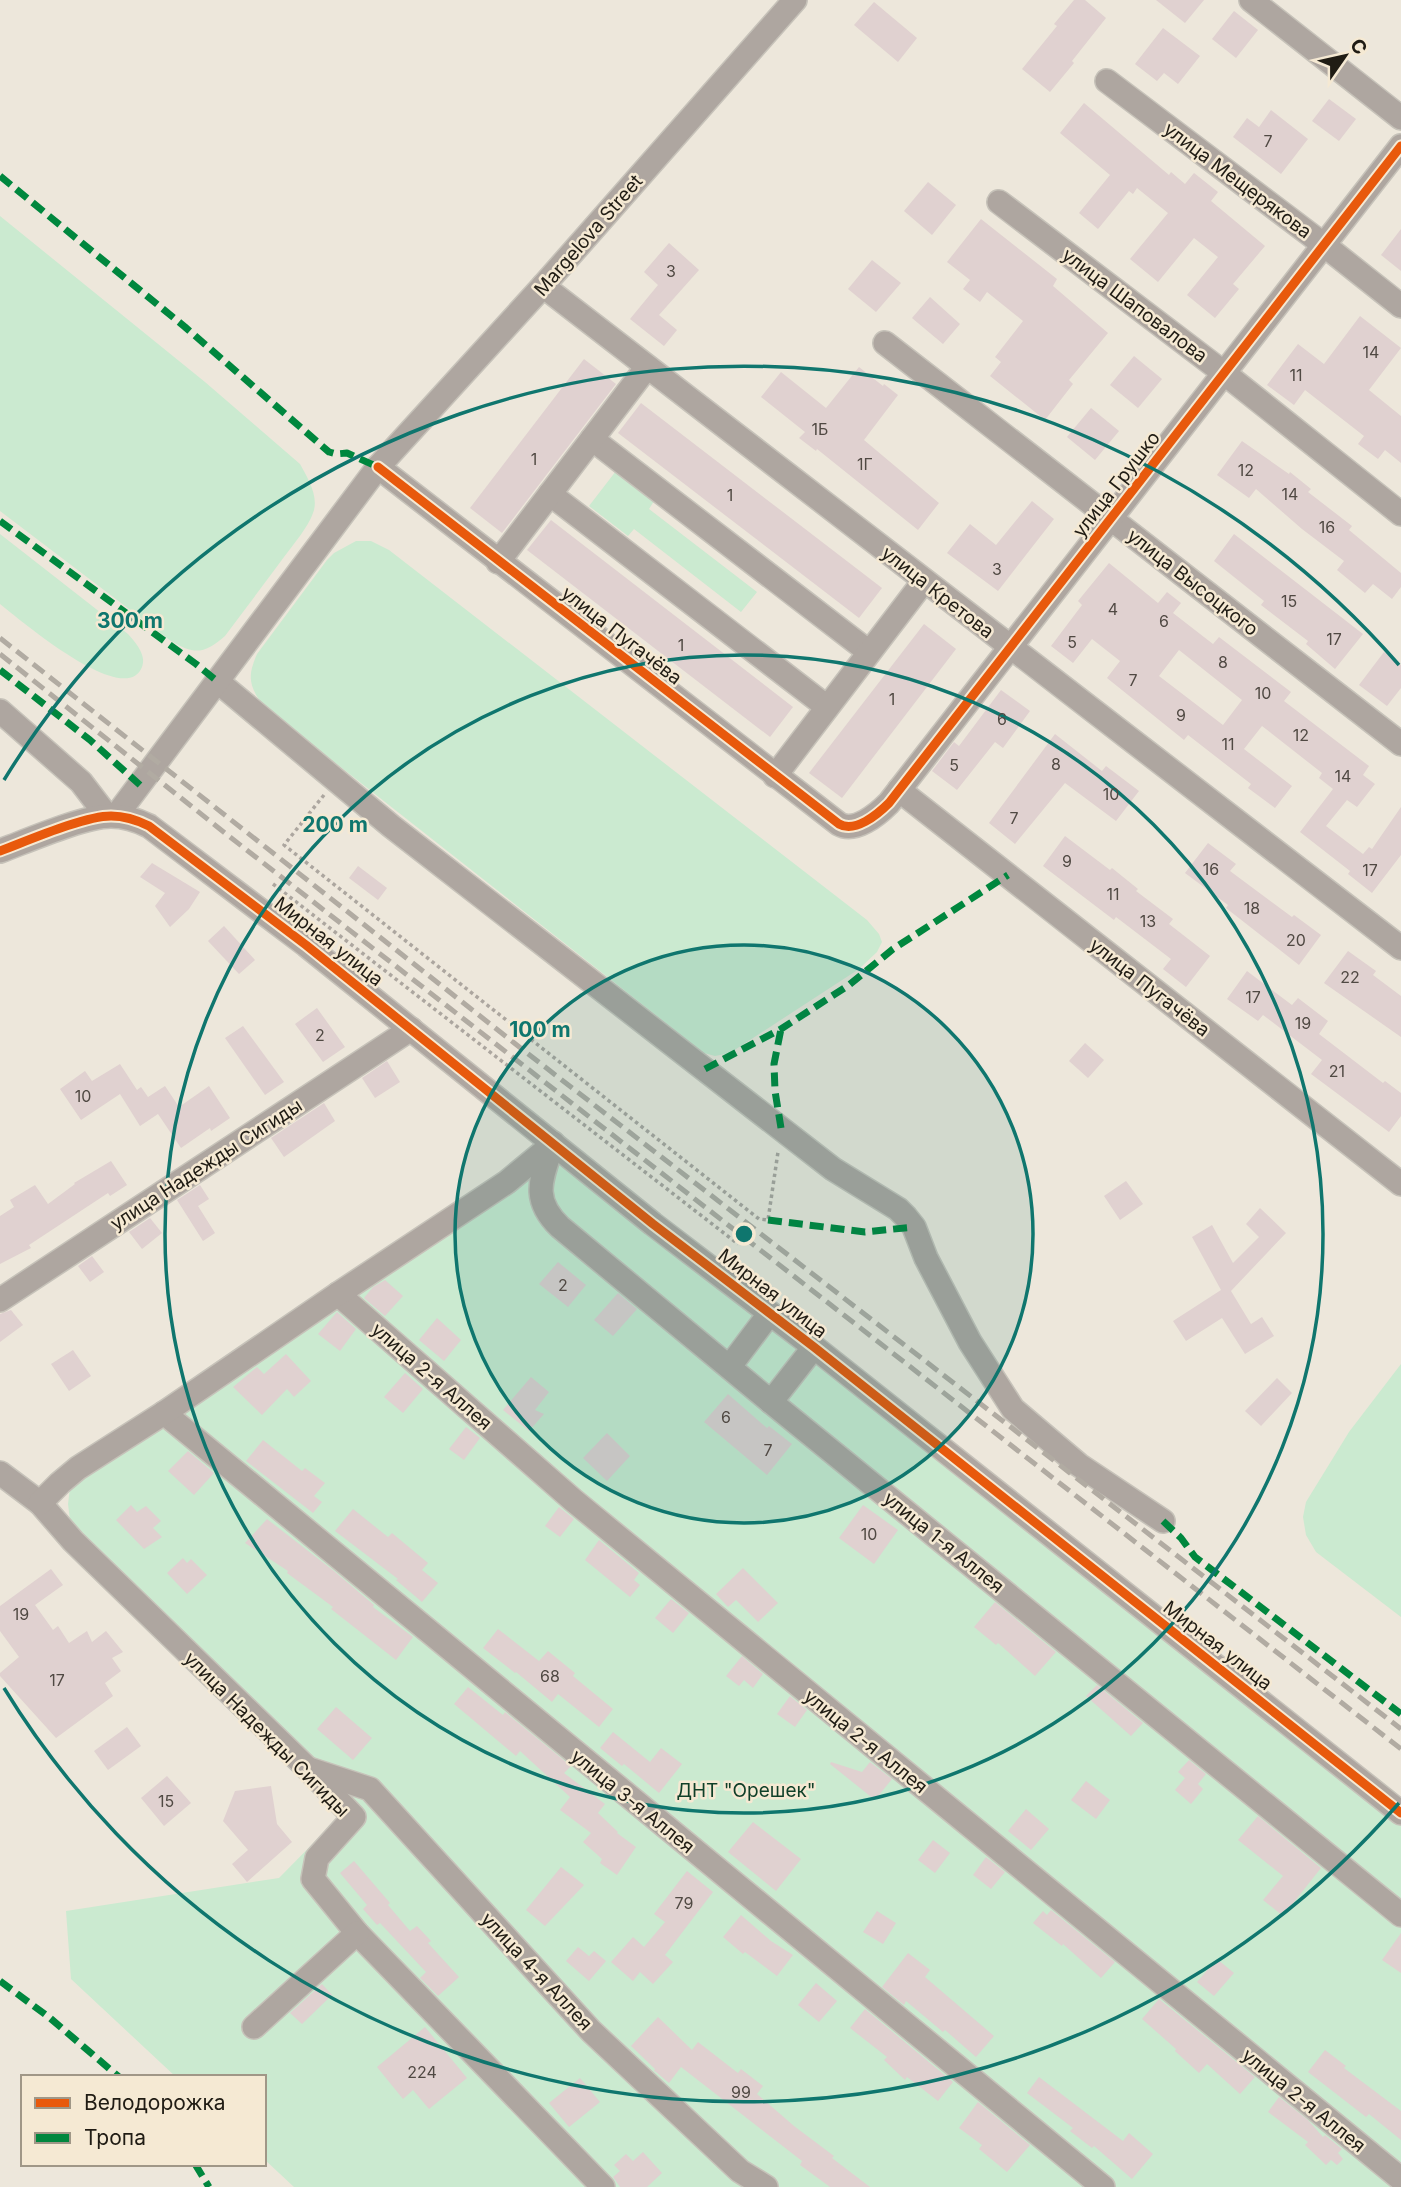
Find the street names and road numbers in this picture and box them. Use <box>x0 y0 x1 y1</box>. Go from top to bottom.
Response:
street label: улица Мещерякова <box>1159 117 1316 244</box>
street label: Margelova Street <box>529 170 647 301</box>
street label: улица Шаповалова <box>1058 243 1212 368</box>
street label: улица Грушко <box>1068 427 1165 542</box>
street label: улица Высоцкого <box>1123 524 1263 641</box>
street label: улица Кретова <box>877 541 998 643</box>
street label: улица Пугачёва <box>557 581 687 690</box>
street label: Мирная улица <box>270 892 388 991</box>
street label: улица Пугачёва <box>1085 933 1215 1042</box>
street label: улица Надежды Сигиды <box>106 1094 307 1235</box>
street label: Мирная улица <box>714 1244 832 1343</box>
street label: улица 2-я Аллея <box>367 1318 497 1435</box>
street label: улица 1-я Аллея <box>879 1487 1009 1598</box>
street label: Мирная улица <box>1159 1596 1277 1695</box>
street label: улица Надежды Сигиды <box>179 1647 354 1822</box>
street label: улица 2-я Аллея <box>799 1685 932 1798</box>
street label: улица 3-я Аллея <box>566 1745 699 1858</box>
street label: улица 4-я Аллея <box>476 1908 597 2035</box>
street label: улица 2-я Аллея <box>1237 2044 1370 2157</box>

